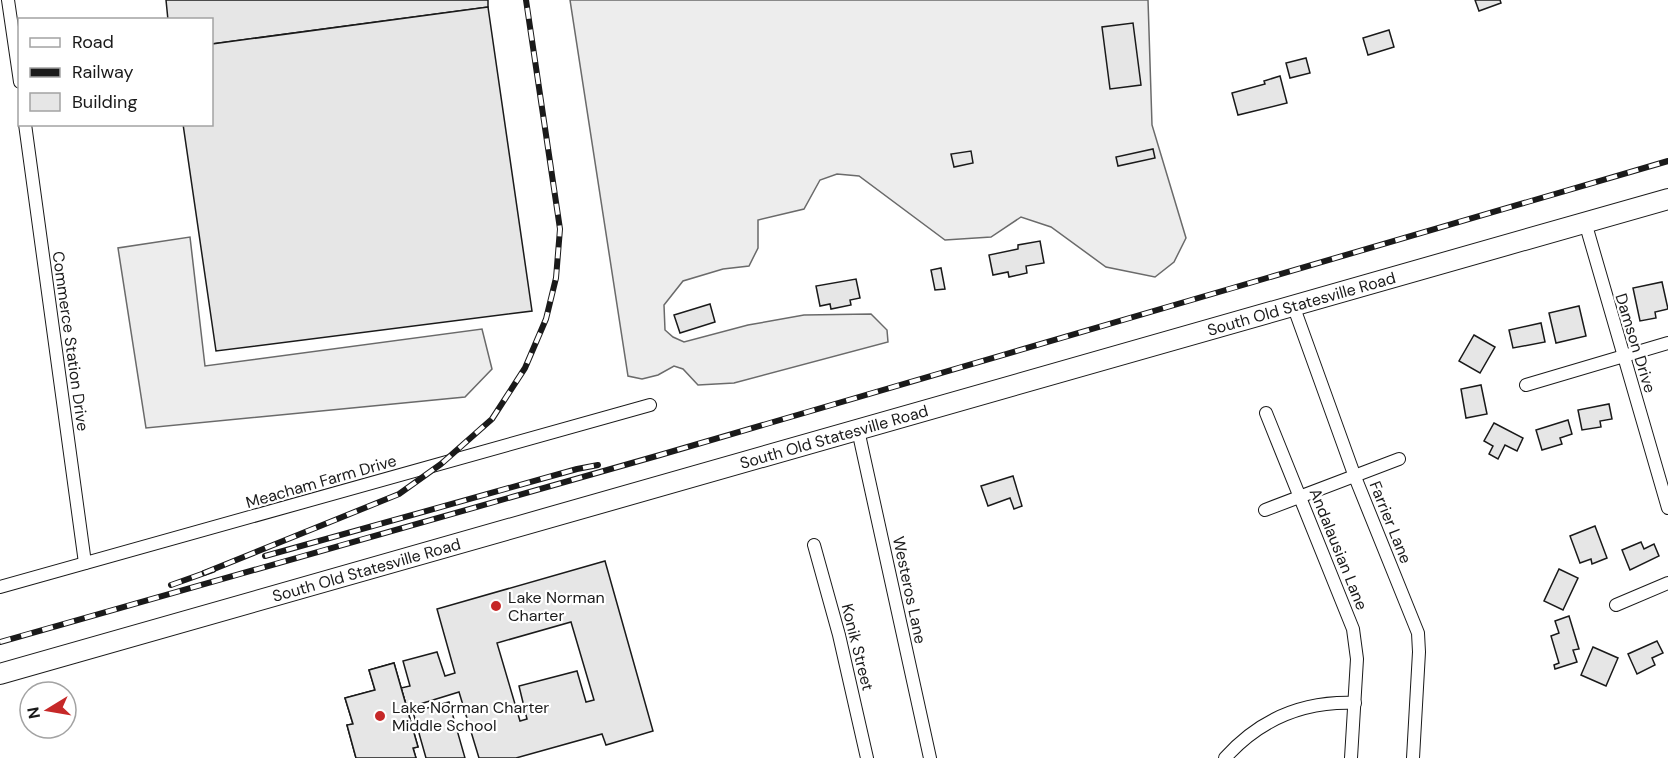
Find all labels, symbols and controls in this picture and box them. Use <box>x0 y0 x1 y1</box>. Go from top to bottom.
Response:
legend <box>18 18 213 126</box>
text: Road <box>72 30 114 54</box>
text: Railway <box>72 60 134 84</box>
text: Building <box>72 90 137 114</box>
street label: Commerce Station Drive <box>47 250 94 432</box>
street label: South Old Statesville Road <box>1205 267 1398 341</box>
street label: Damson Drive <box>1610 291 1661 395</box>
street label: South Old Statesville Road <box>737 400 931 474</box>
street label: Meacham Farm Drive <box>243 450 399 513</box>
street label: Farrier Lane <box>1364 478 1417 566</box>
street label: Andalausian Lane <box>1305 485 1373 613</box>
street label: South Old Statesville Road <box>270 533 463 607</box>
street label: Westeros Lane <box>888 534 931 646</box>
place label: Lake Norman Charter <box>508 587 605 626</box>
marker: Lake Norman Charter <box>489 599 503 613</box>
street label: Konik Street <box>837 601 878 693</box>
north arrow <box>18 680 78 740</box>
place label: Lake Norman Charter Middle School <box>392 697 549 736</box>
text: N <box>22 705 45 720</box>
marker: Lake Norman Charter Middle School <box>373 709 387 723</box>

